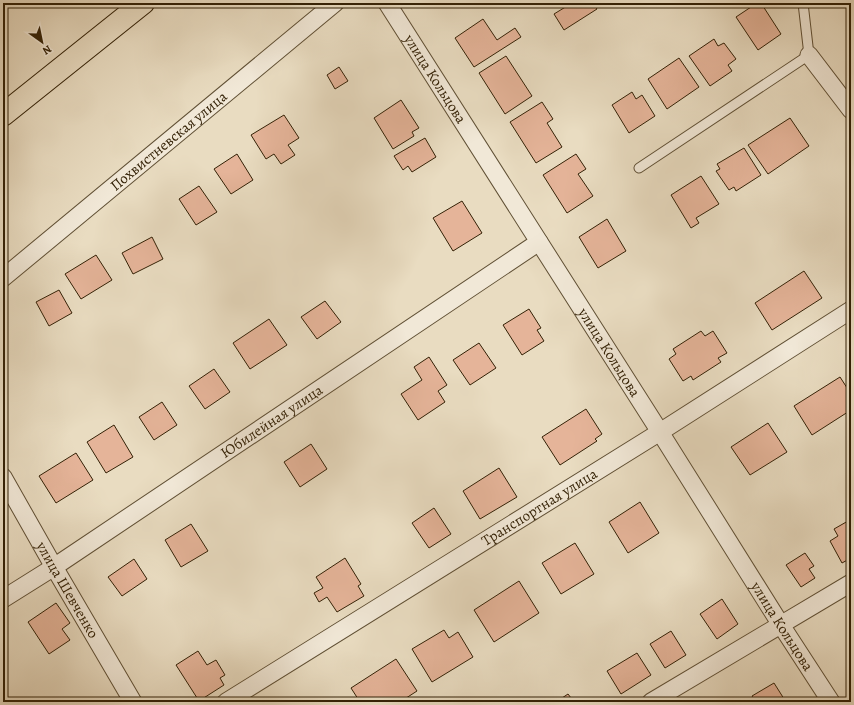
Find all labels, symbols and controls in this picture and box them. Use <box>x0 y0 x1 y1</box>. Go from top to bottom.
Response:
north arrow <box>22 22 62 62</box>
street label: улица Кольцова <box>399 30 471 127</box>
text: N <box>40 41 55 58</box>
street label: Похвистневская улица <box>106 86 231 195</box>
street label: улица Кольцова <box>573 303 645 401</box>
street label: Юбилейная улица <box>216 380 327 463</box>
street label: Транспортная улица <box>478 463 601 551</box>
street label: улица Шевченко <box>31 537 104 642</box>
street label: улица Кольцова <box>746 577 818 675</box>

